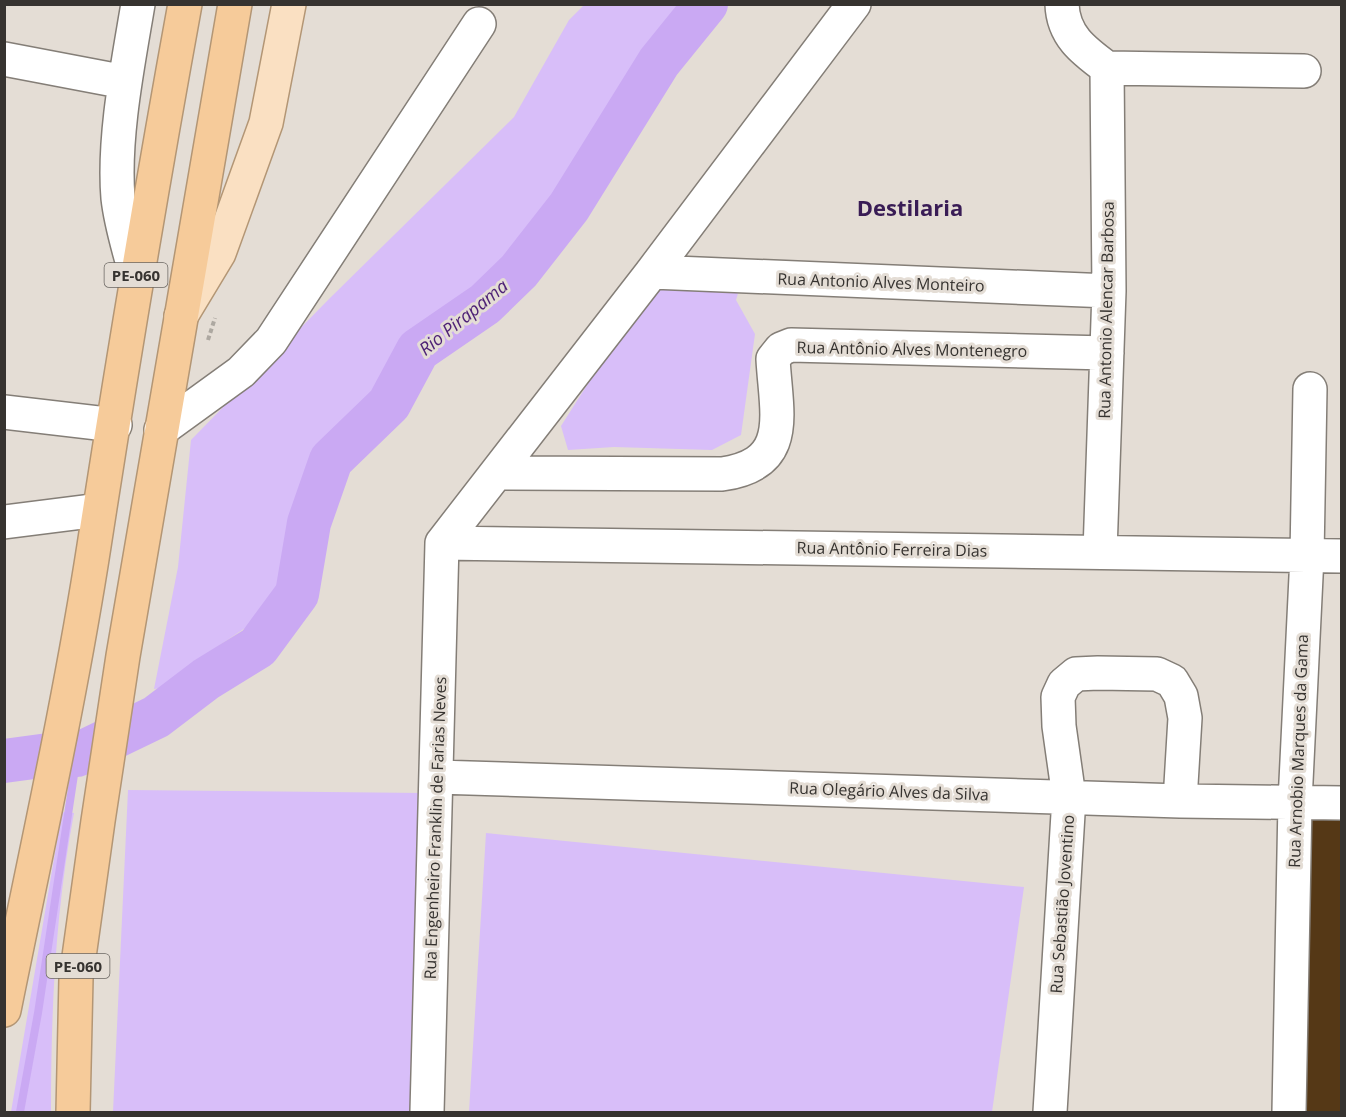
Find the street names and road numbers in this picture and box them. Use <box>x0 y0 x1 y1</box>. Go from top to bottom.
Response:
street label: Rua Antonio Alencar Barbosa <box>1093 201 1119 419</box>
road number: PE-060 <box>104 263 168 287</box>
street label: Rua Antonio Alves Monteiro <box>777 267 985 297</box>
street label: Rua Antônio Alves Montenegro <box>796 336 1028 362</box>
street label: Rua Antônio Ferreira Dias <box>796 536 988 562</box>
street label: Rua Arnobio Marques da Gama <box>1283 634 1313 868</box>
street label: Rua Engenheiro Franklin de Farias Neves <box>419 676 451 980</box>
street label: Rua Olegário Alves da Silva <box>789 777 989 805</box>
street label: Rua Sebastião Joventino <box>1045 814 1079 994</box>
road number: PE-060 <box>46 954 110 978</box>

